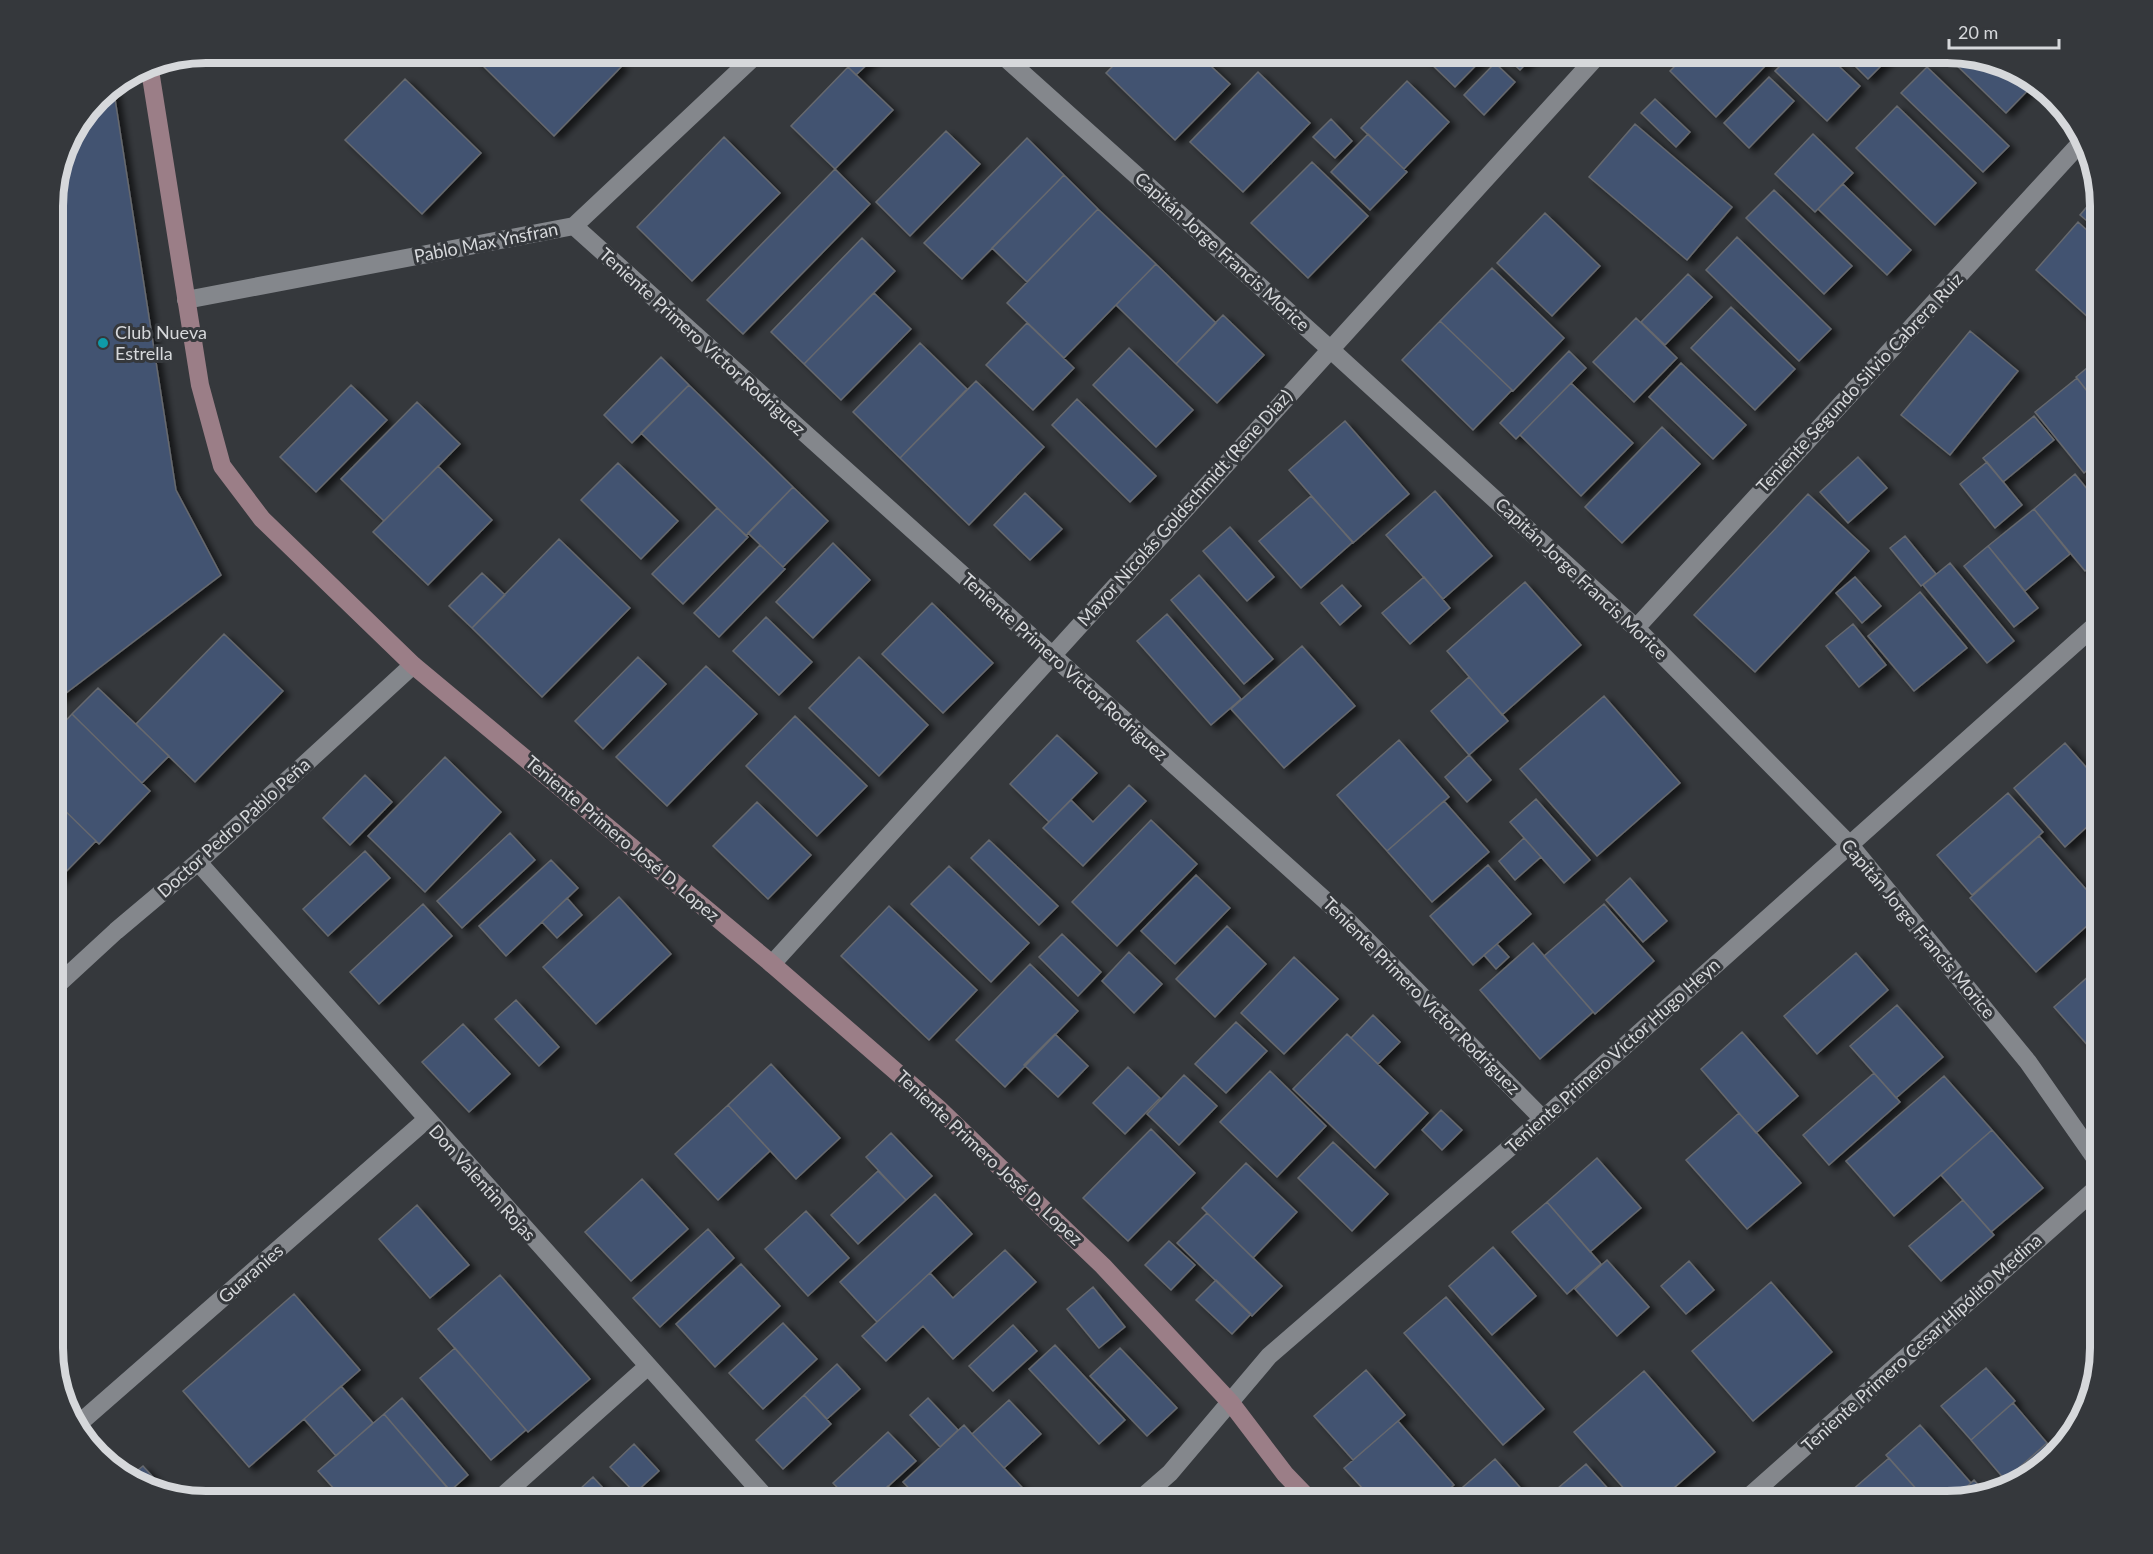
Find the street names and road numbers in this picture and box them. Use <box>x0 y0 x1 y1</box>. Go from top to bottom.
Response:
street label: Capitán Jorge Francis Morice <box>1131 167 1315 336</box>
street label: Pablo Max Ynsfran <box>412 217 560 267</box>
street label: Teniente Primero Victor Rodriguez <box>595 243 810 440</box>
street label: Teniente Segundo Silvio Cabrera Ruiz <box>1751 268 1967 497</box>
street label: Mayor Nicolás Goldschmidt (Rene Diaz) <box>1072 385 1296 630</box>
street label: Capitán Jorge Francis Morice <box>1491 493 1672 664</box>
street label: Teniente Primero Victor Rodriguez <box>957 568 1172 765</box>
street label: Teniente Primero José D. Lopez <box>521 751 724 926</box>
street label: Doctor Pedro Pablo Peña <box>152 753 314 902</box>
street label: Capitán Jorge Francis Morice <box>1837 834 2000 1023</box>
street label: Teniente Primero Victor Rodriguez <box>1319 892 1525 1098</box>
street label: Teniente Primero Victor Hugo Heyn <box>1501 953 1724 1157</box>
street label: Teniente Primero José D. Lopez <box>892 1065 1087 1249</box>
street label: Don Valentin Rojas <box>425 1120 541 1245</box>
street label: Teniente Primero Cesar Hipólito Medina <box>1797 1229 2046 1456</box>
street label: Guaranies <box>213 1239 288 1307</box>

